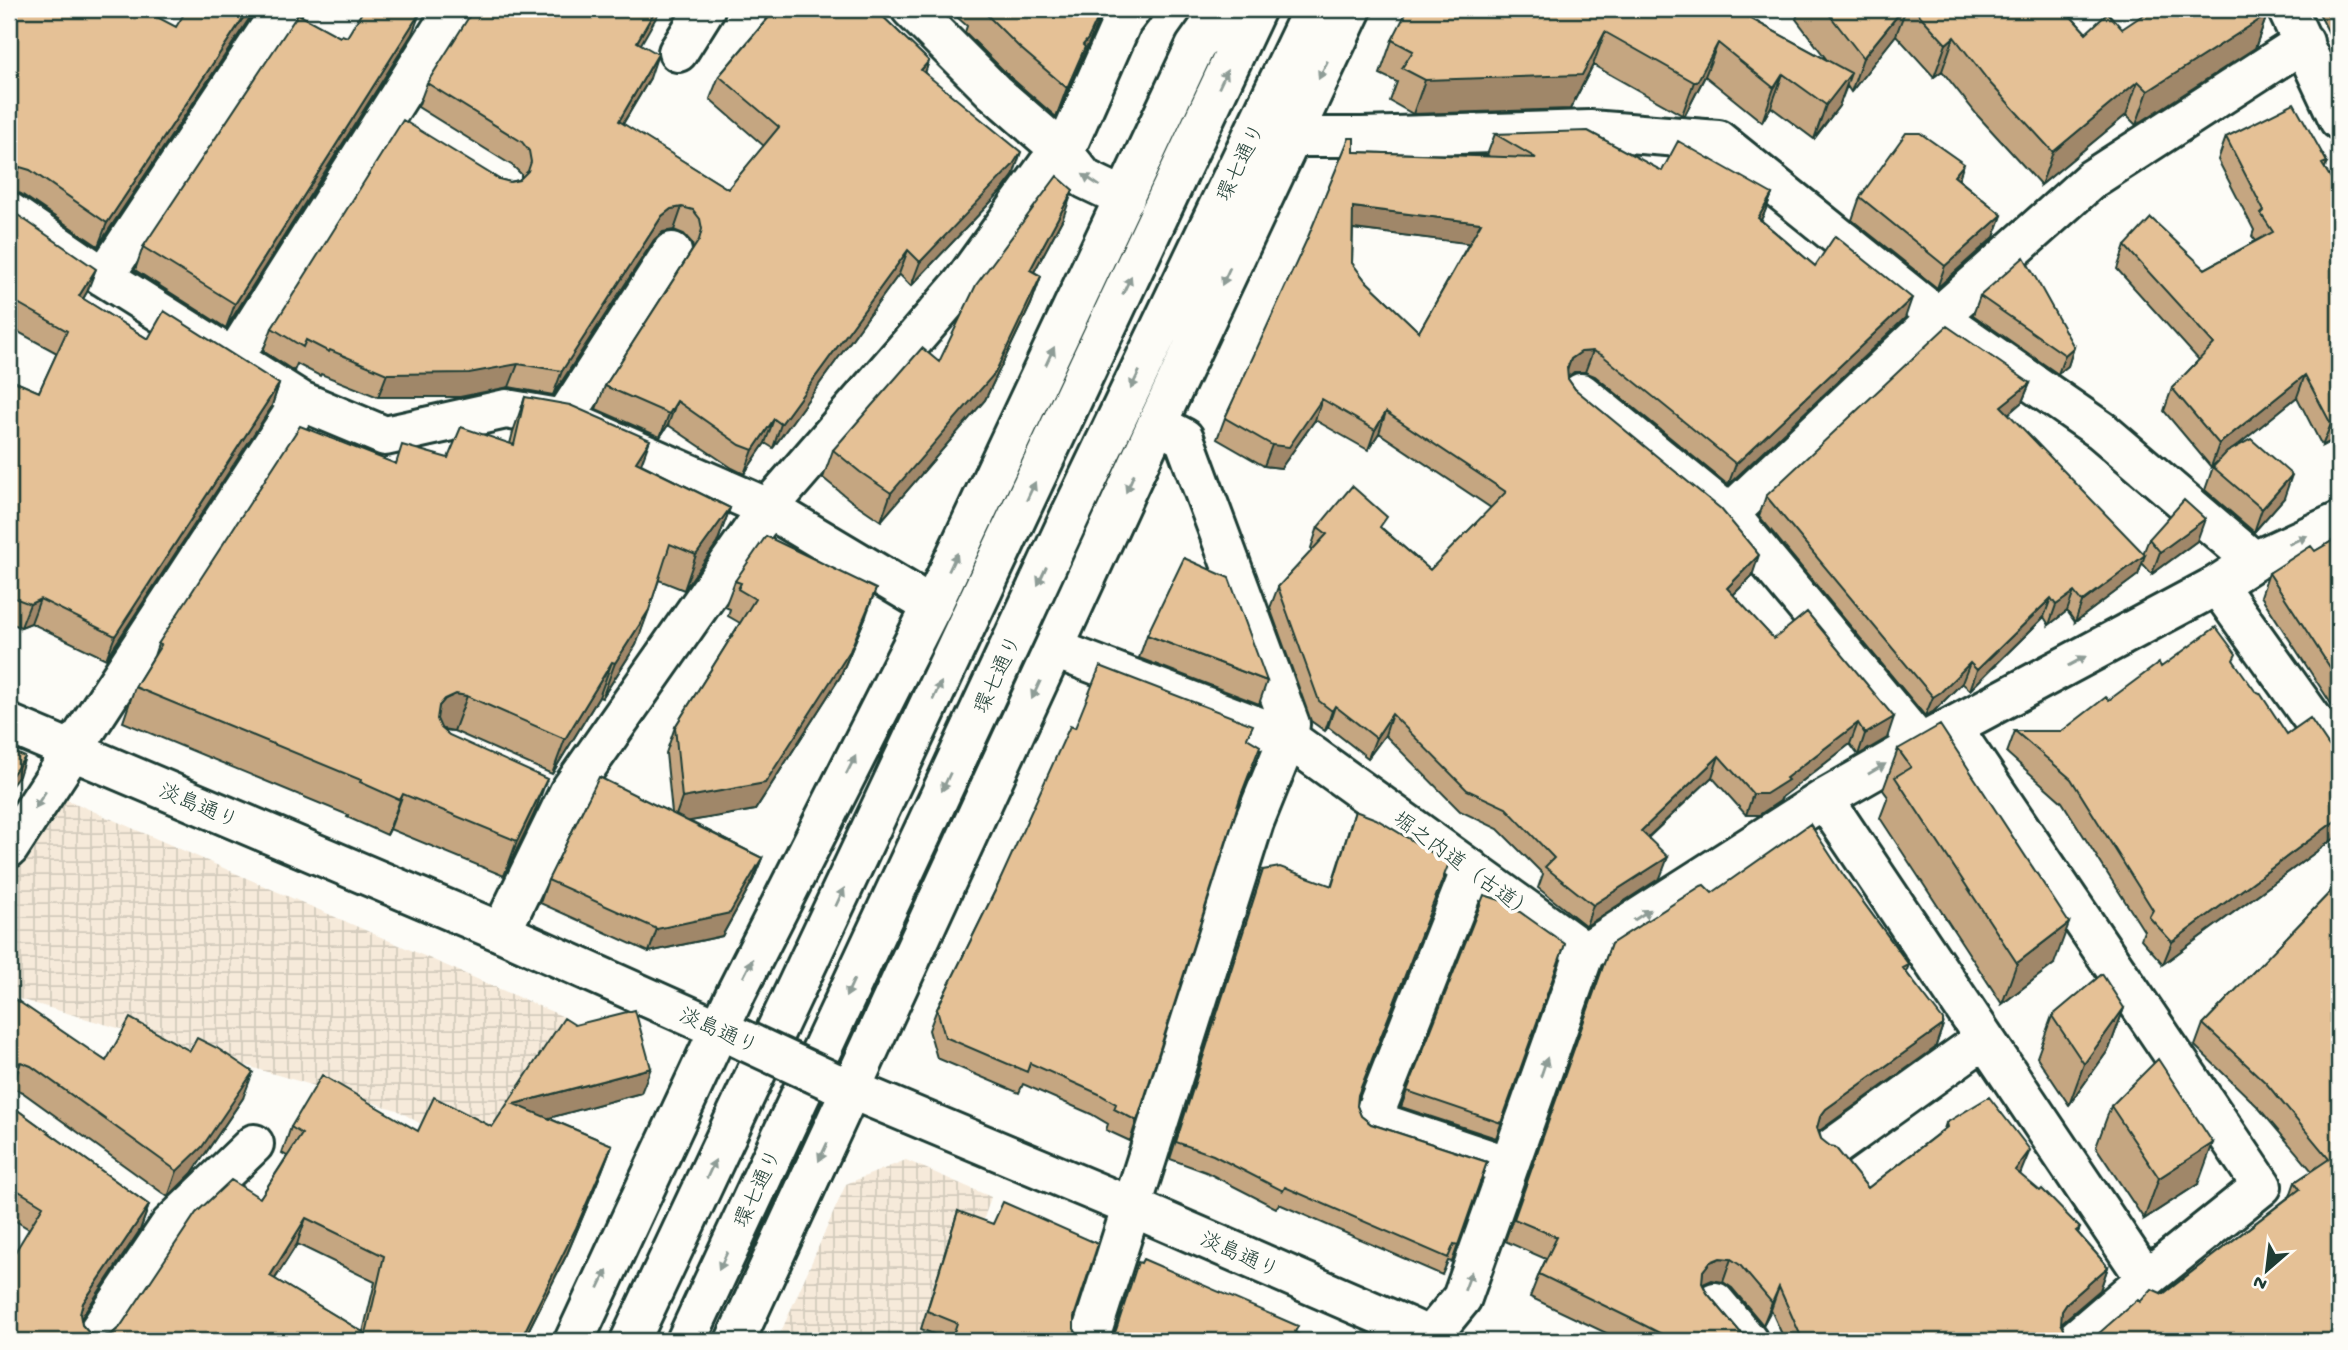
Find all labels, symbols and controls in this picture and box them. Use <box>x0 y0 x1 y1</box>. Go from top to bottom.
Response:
one-way arrow <box>1317 60 1328 80</box>
one-way arrow <box>1217 69 1229 89</box>
street label: 環七通り <box>1213 120 1273 207</box>
one-way arrow <box>1081 174 1101 187</box>
one-way arrow <box>1220 266 1232 286</box>
one-way arrow <box>1121 275 1133 295</box>
one-way arrow <box>1044 346 1056 366</box>
one-way arrow <box>1130 369 1141 390</box>
one-way arrow <box>1124 472 1135 493</box>
one-way arrow <box>1026 481 1037 502</box>
one-way arrow <box>2288 535 2308 546</box>
one-way arrow <box>947 552 959 572</box>
one-way arrow <box>1036 566 1048 586</box>
street label: 環七通り <box>970 632 1029 719</box>
one-way arrow <box>2067 655 2087 666</box>
one-way arrow <box>1030 679 1041 700</box>
one-way arrow <box>931 681 943 701</box>
one-way arrow <box>845 755 857 775</box>
one-way arrow <box>1867 763 1886 775</box>
one-way arrow <box>940 772 952 792</box>
street label: 淡島通り <box>154 779 242 836</box>
one-way arrow <box>34 790 47 809</box>
street label: 堀之内道（古道） <box>1387 808 1538 927</box>
one-way arrow <box>835 886 846 907</box>
one-way arrow <box>1632 908 1652 921</box>
one-way arrow <box>743 958 754 978</box>
one-way arrow <box>844 978 856 998</box>
street label: 淡島通り <box>674 1004 761 1062</box>
one-way arrow <box>1539 1056 1550 1077</box>
one-way arrow <box>817 1142 829 1162</box>
street label: 環七通り <box>730 1146 789 1233</box>
one-way arrow <box>706 1159 717 1179</box>
street label: 淡島通り <box>1195 1228 1282 1286</box>
north arrow <box>2232 1234 2302 1304</box>
one-way arrow <box>717 1251 729 1271</box>
one-way arrow <box>597 1269 609 1289</box>
text: N <box>2250 1269 2272 1295</box>
one-way arrow <box>1463 1271 1474 1292</box>

